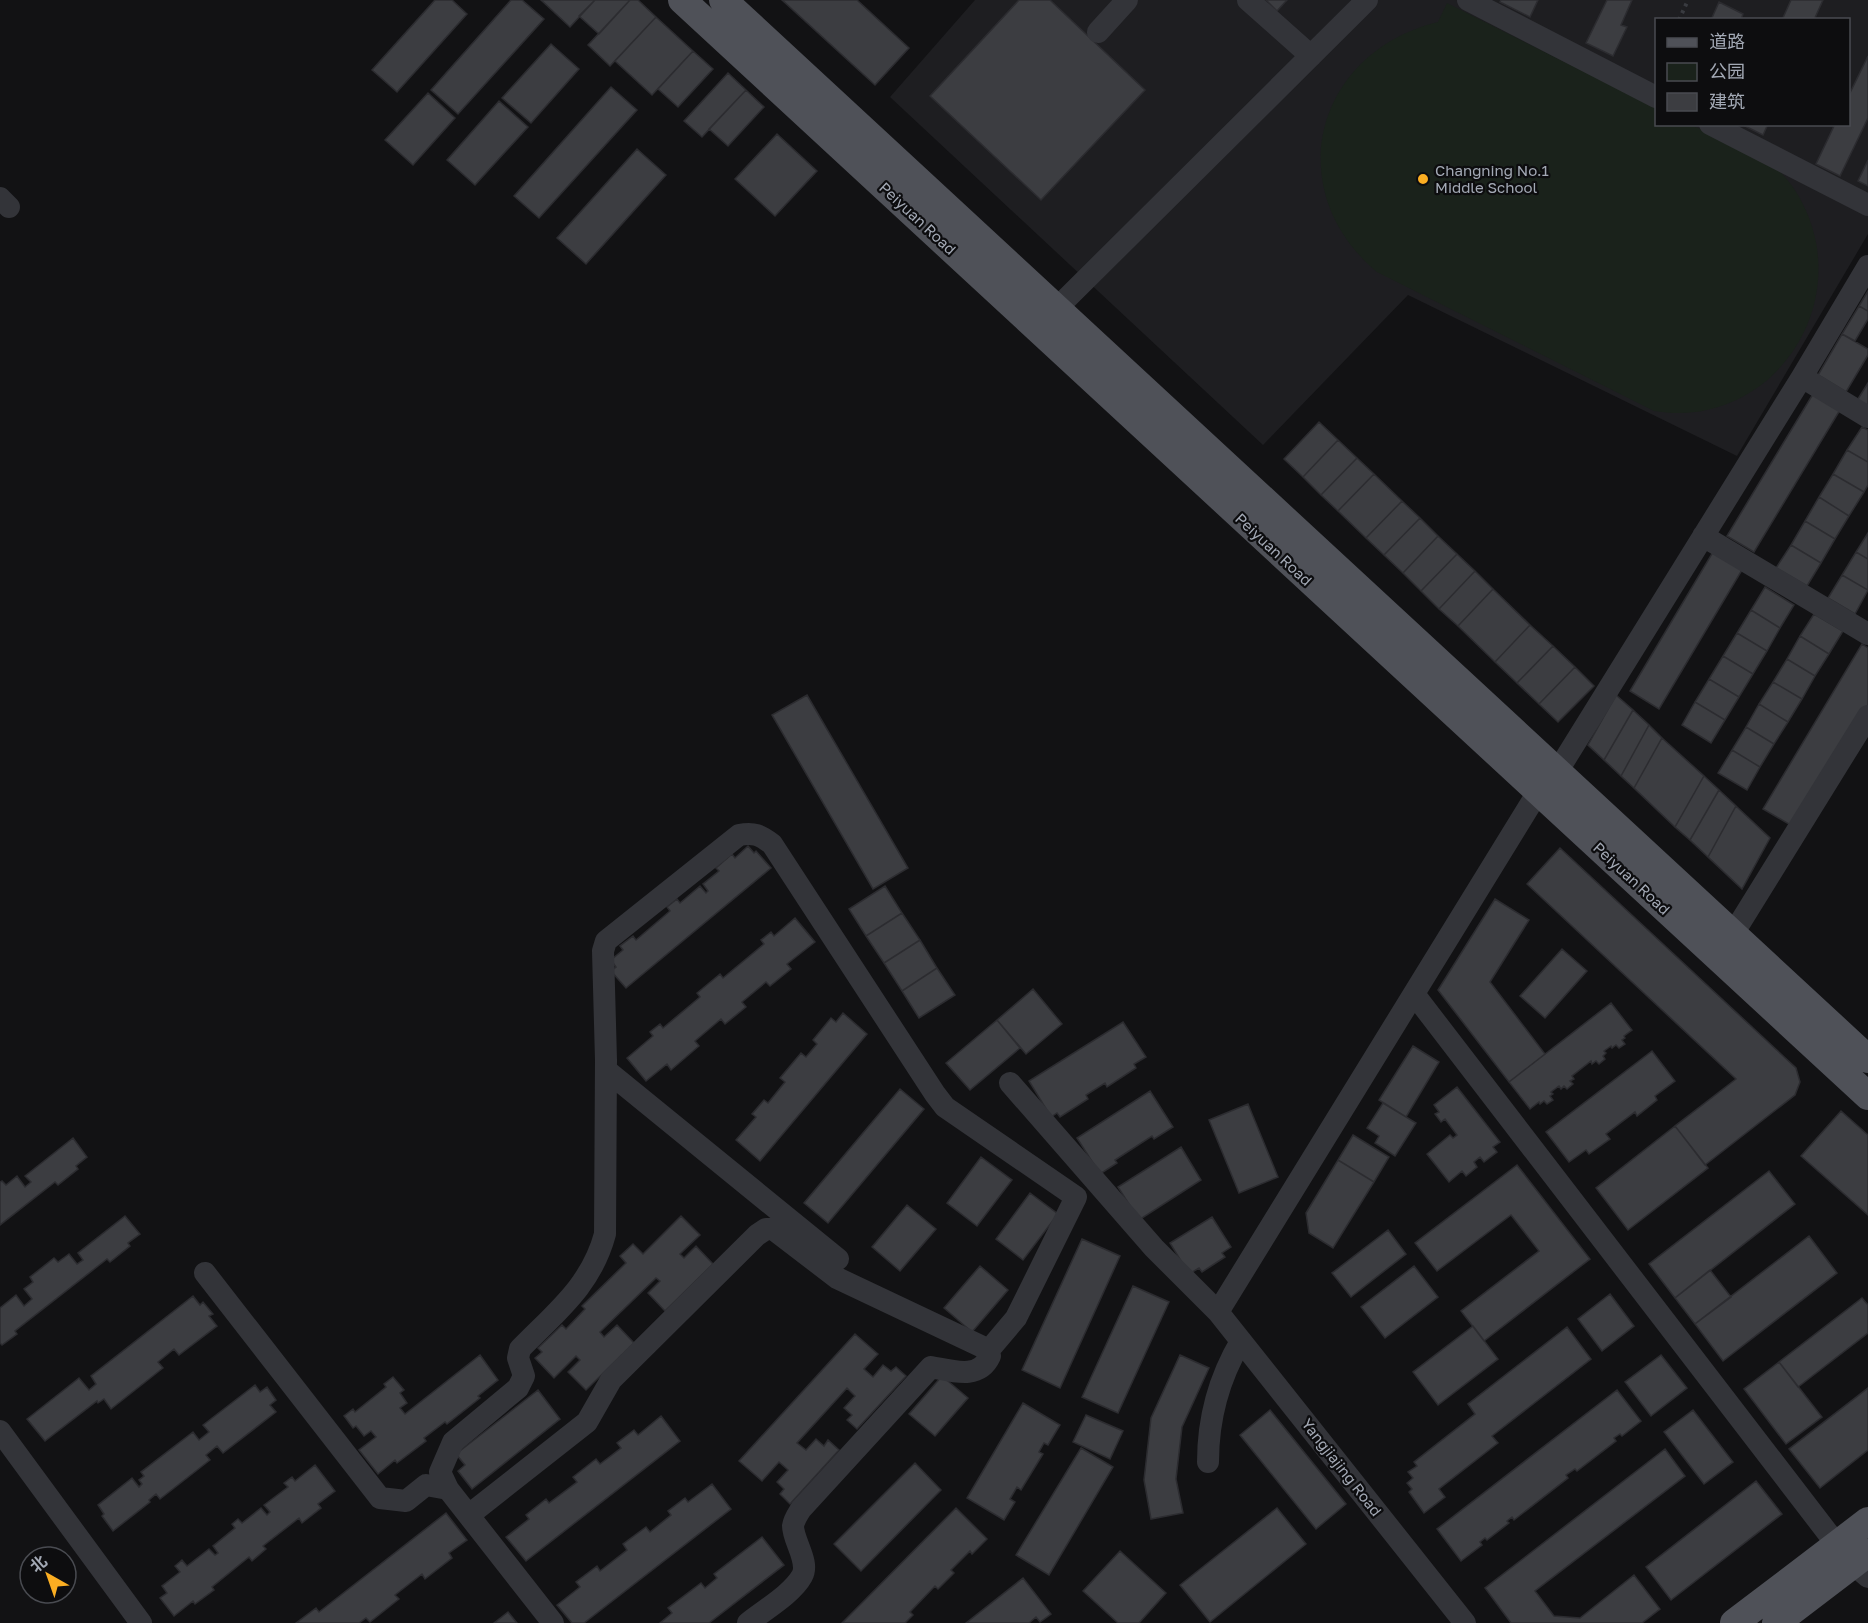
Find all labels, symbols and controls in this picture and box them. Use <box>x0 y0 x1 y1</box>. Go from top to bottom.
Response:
legend <box>1655 18 1850 126</box>
text: 道路 <box>1709 30 1745 52</box>
text: 公园 <box>1709 60 1745 82</box>
text: 建筑 <box>1709 90 1745 112</box>
place label: Changning No.1 Middle School <box>1435 161 1549 196</box>
marker: Changning No.1 Middle School <box>1416 172 1430 186</box>
street label: Peiyuan Road <box>876 178 960 258</box>
street label: Peiyuan Road <box>1232 509 1316 589</box>
street label: Peiyuan Road <box>1590 838 1674 918</box>
street label: Yangjiajing Road <box>1298 1415 1386 1519</box>
north arrow <box>18 1545 78 1605</box>
text: 北 <box>26 1551 51 1576</box>

